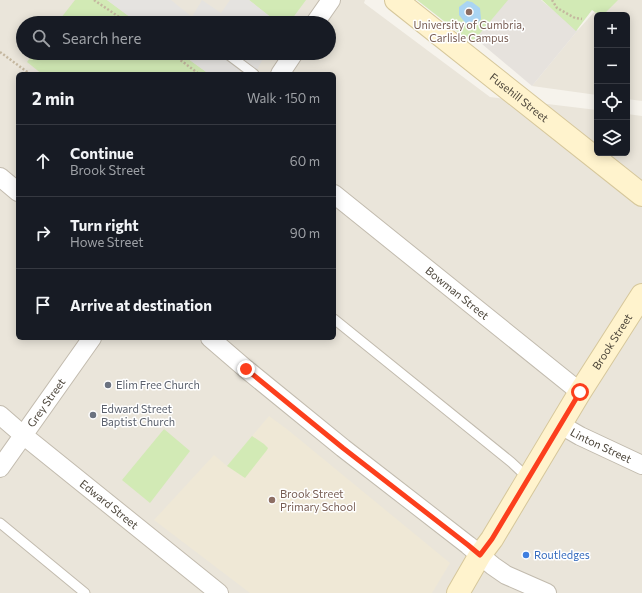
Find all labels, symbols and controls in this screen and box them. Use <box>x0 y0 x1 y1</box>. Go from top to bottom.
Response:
marker: University of Cumbria, Carlisle Campus <box>464 7 474 17</box>
map controls <box>594 12 630 156</box>
button: + <box>594 12 630 48</box>
search box <box>16 16 336 60</box>
place label: University of Cumbria, Carlisle Campus <box>414 18 525 44</box>
icon: search <box>30 27 52 49</box>
text: Search here <box>62 29 141 47</box>
button: − <box>594 48 630 84</box>
street label: Fusehill Street <box>487 70 552 125</box>
button: locate <box>594 84 630 120</box>
text: 2 min <box>32 88 74 109</box>
text: Walk · 150 m <box>247 90 320 106</box>
button: layers <box>594 120 630 156</box>
text: Continue <box>70 144 134 162</box>
icon: ahead <box>32 150 54 172</box>
text: 60 m <box>290 153 320 169</box>
text: Brook Street <box>70 162 145 178</box>
text: Turn right <box>70 216 139 234</box>
icon: right <box>32 222 54 244</box>
text: 90 m <box>290 225 320 241</box>
text: Howe Street <box>70 234 144 250</box>
street label: Bowman Street <box>423 263 492 322</box>
icon: arrive <box>32 294 54 316</box>
text: Arrive at destination <box>70 296 212 314</box>
street label: Brook Street <box>589 311 635 372</box>
route end <box>237 360 255 378</box>
street label: Grey Street <box>24 375 68 429</box>
place label: Elim Free Church <box>116 378 200 391</box>
marker: Elim Free Church <box>103 380 113 390</box>
route start <box>571 383 589 401</box>
place label: Edward Street Baptist Church <box>101 402 175 428</box>
marker: Edward Street Baptist Church <box>88 410 98 420</box>
street label: Linton Street <box>568 425 634 465</box>
street label: Edward Street <box>78 477 142 532</box>
place label: Brook Street Primary School <box>280 487 356 513</box>
marker: Brook Street Primary School <box>267 495 277 505</box>
place label: Routledges <box>534 548 590 561</box>
marker: Routledges <box>521 550 531 560</box>

